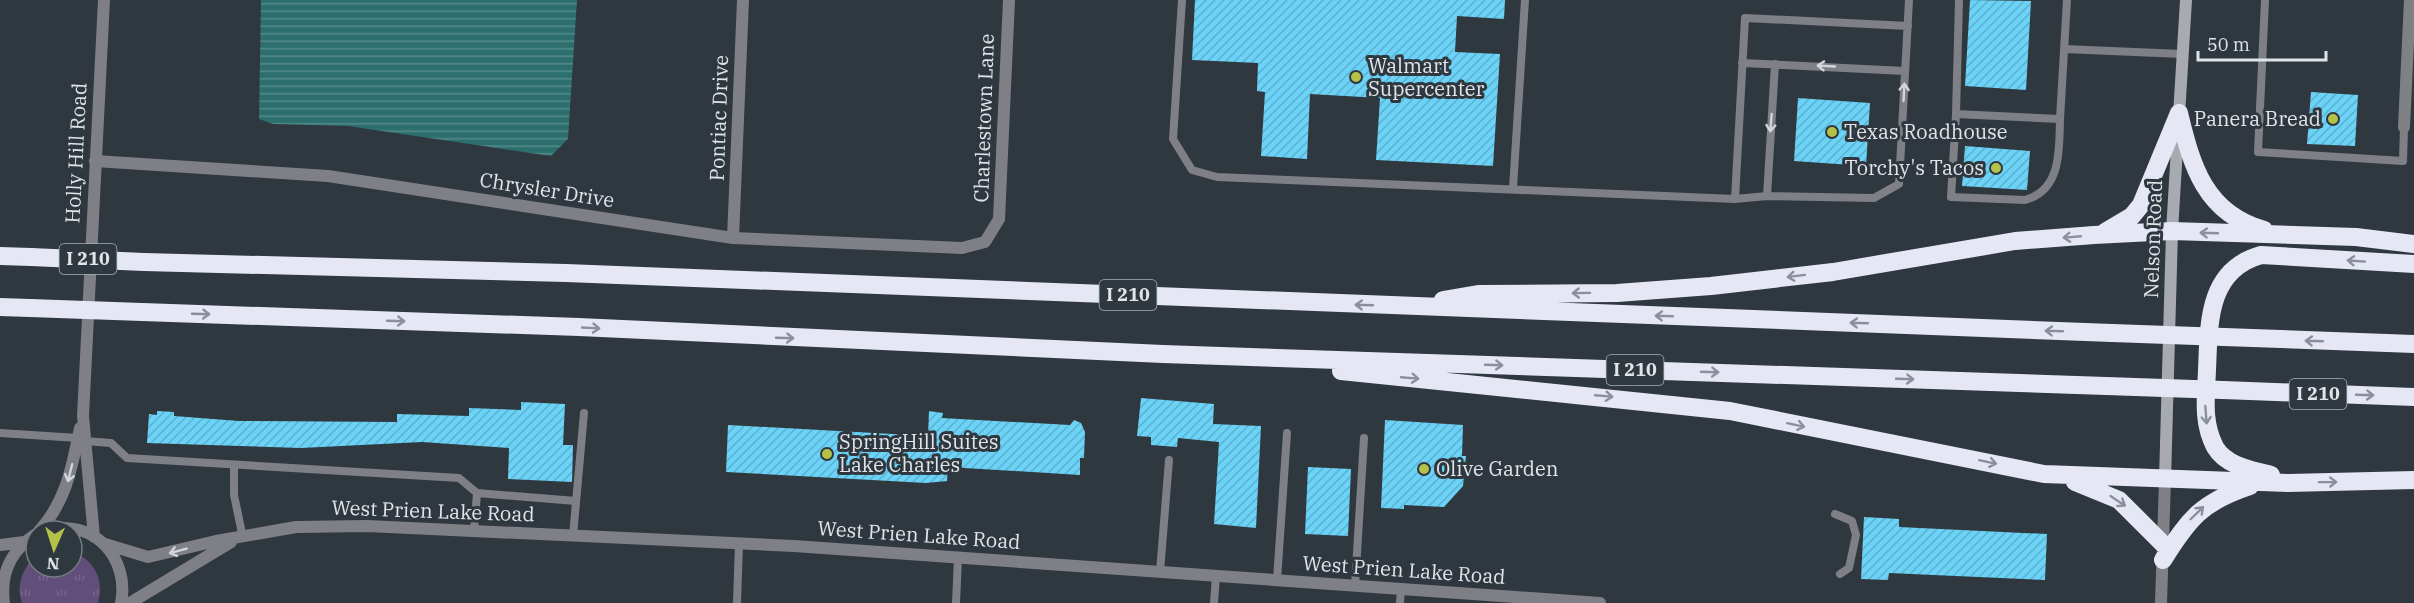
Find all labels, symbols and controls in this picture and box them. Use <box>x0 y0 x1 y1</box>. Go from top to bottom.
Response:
scale bar <box>2198 24 2326 62</box>
street label: Charlestown Lane <box>967 33 1000 203</box>
text: 50 m <box>2207 33 2250 56</box>
place label: Walmart Supercenter <box>1368 52 1485 102</box>
street label: Pontiac Drive <box>703 55 734 181</box>
one-way arrow <box>1816 61 1836 72</box>
marker: Walmart Supercenter <box>1349 70 1363 84</box>
street label: Holly Hill Road <box>58 82 93 224</box>
one-way arrow <box>1899 82 1910 102</box>
place label: Panera Bread <box>2194 105 2321 132</box>
one-way arrow <box>1766 112 1777 132</box>
marker: Panera Bread <box>2326 112 2340 126</box>
place label: Texas Roadhouse <box>1844 118 2008 145</box>
marker: Texas Roadhouse <box>1825 125 1839 139</box>
place label: Torchy's Tacos <box>1845 154 1984 181</box>
marker: Torchy's Tacos <box>1989 161 2003 175</box>
street label: Chrysler Drive <box>478 166 616 213</box>
street label: Nelson Road <box>2137 179 2168 299</box>
one-way arrow <box>2199 227 2219 238</box>
one-way arrow <box>2062 231 2082 242</box>
road number: I 210 <box>60 244 116 274</box>
one-way arrow <box>2346 255 2366 266</box>
one-way arrow <box>1786 271 1806 282</box>
road number: I 210 <box>1100 280 1156 310</box>
one-way arrow <box>1571 287 1591 299</box>
one-way arrow <box>1355 299 1375 310</box>
one-way arrow <box>190 308 210 320</box>
one-way arrow <box>1655 310 1675 322</box>
one-way arrow <box>385 315 405 327</box>
one-way arrow <box>1849 318 1869 329</box>
one-way arrow <box>580 322 600 333</box>
one-way arrow <box>2044 325 2064 336</box>
one-way arrow <box>775 332 795 343</box>
one-way arrow <box>2304 335 2324 346</box>
road number: I 210 <box>1606 355 1664 385</box>
one-way arrow <box>1484 360 1504 371</box>
one-way arrow <box>1700 367 1720 378</box>
one-way arrow <box>1399 373 1419 384</box>
one-way arrow <box>1895 373 1915 385</box>
road number: I 210 <box>2290 379 2346 409</box>
one-way arrow <box>2355 390 2375 401</box>
one-way arrow <box>1593 391 1613 402</box>
one-way arrow <box>2201 404 2212 424</box>
one-way arrow <box>1787 419 1806 431</box>
place label: SpringHill Suites Lake Charles <box>839 428 998 478</box>
marker: SpringHill Suites Lake Charles <box>820 447 834 461</box>
place label: Olive Garden <box>1436 455 1559 482</box>
one-way arrow <box>1978 457 1997 468</box>
marker: Olive Garden <box>1417 462 1431 476</box>
one-way arrow <box>64 463 76 482</box>
one-way arrow <box>2318 476 2338 487</box>
street label: West Prien Lake Road <box>331 493 535 528</box>
one-way arrow <box>2109 495 2125 507</box>
one-way arrow <box>2190 506 2205 520</box>
street label: West Prien Lake Road <box>817 514 1021 555</box>
north arrow <box>24 519 84 579</box>
one-way arrow <box>169 546 188 558</box>
street label: West Prien Lake Road <box>1302 549 1506 590</box>
text: N <box>46 554 60 574</box>

